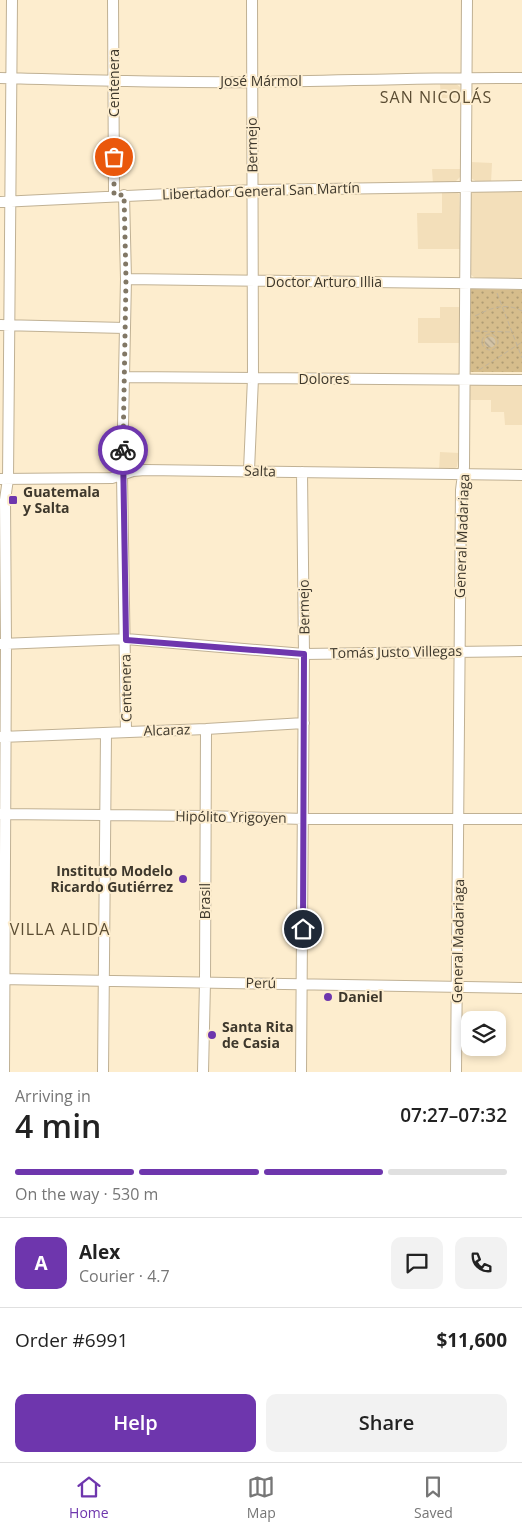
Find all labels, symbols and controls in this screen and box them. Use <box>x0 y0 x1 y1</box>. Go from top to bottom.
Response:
street label: Centenera <box>104 49 123 117</box>
street label: José Mármol <box>218 71 302 90</box>
district label: SAN NICOLÁS <box>380 86 492 108</box>
street label: Bermejo <box>242 117 261 173</box>
pin <box>93 136 135 178</box>
icon: bag <box>100 143 128 171</box>
street label: Libertador General San Martín <box>162 178 360 203</box>
street label: Doctor Arturo Illia <box>266 272 382 291</box>
street label: Dolores <box>299 369 350 388</box>
courier <box>98 425 148 475</box>
icon: bike <box>109 436 137 464</box>
street label: Salta <box>244 460 276 481</box>
street label: General Madariaga <box>450 474 473 598</box>
place label: Guatemala y Salta <box>23 482 100 517</box>
marker: Guatemala y Salta <box>7 494 19 506</box>
street label: Bermejo <box>294 579 313 635</box>
street label: Tomás Justo Villegas <box>330 641 463 662</box>
street label: Centenera <box>115 654 136 722</box>
street label: Alcaraz <box>143 719 191 740</box>
street label: Hipólito Yrigoyen <box>175 806 287 827</box>
place label: Instituto Modelo Ricardo Gutiérrez <box>51 861 173 896</box>
marker: Instituto Modelo Ricardo Gutiérrez <box>177 873 189 885</box>
street label: General Madariaga <box>447 879 468 1003</box>
street label: Brasil <box>195 883 214 919</box>
pin <box>282 908 324 950</box>
icon: home <box>289 915 317 943</box>
district label: VILLA ALIDA <box>10 918 110 940</box>
street label: Perú <box>246 973 276 992</box>
place label: Daniel <box>338 987 383 1006</box>
marker: Daniel <box>322 991 334 1003</box>
map controls <box>461 1011 506 1056</box>
button: layers <box>461 1011 506 1056</box>
place label: Santa Rita de Casia <box>222 1017 294 1052</box>
marker: Santa Rita de Casia <box>206 1029 218 1041</box>
text: Arriving in <box>15 1085 91 1107</box>
text: 07:27–07:32 <box>400 1102 507 1128</box>
text: 4 min <box>15 1104 101 1147</box>
text: On the way · 530 m <box>15 1183 158 1205</box>
button: chat <box>391 1237 443 1289</box>
button: phone <box>455 1237 507 1289</box>
text: Alex <box>79 1239 120 1265</box>
text: A <box>34 1250 48 1276</box>
text: Courier · 4.7 <box>79 1265 170 1287</box>
text: Order #6991 <box>15 1327 128 1353</box>
text: $11,600 <box>436 1327 507 1353</box>
button: Help <box>15 1394 256 1452</box>
button: Share <box>266 1394 507 1452</box>
tab: Home <box>69 1473 109 1522</box>
tab: Map <box>247 1473 276 1522</box>
tab: Saved <box>414 1473 453 1522</box>

